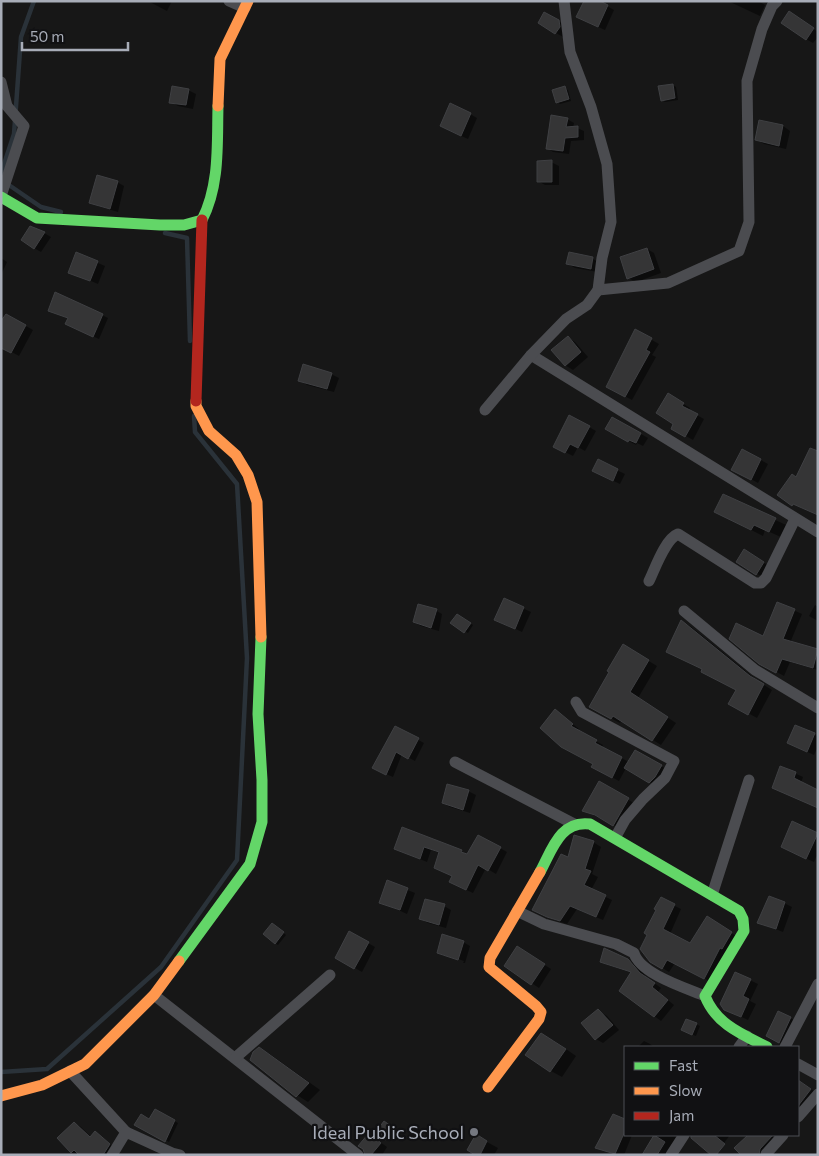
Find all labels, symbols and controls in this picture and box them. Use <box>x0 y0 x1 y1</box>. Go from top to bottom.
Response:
scale bar <box>22 20 129 52</box>
text: 50 m <box>30 27 64 45</box>
legend <box>624 1046 799 1136</box>
text: Fast <box>669 1056 698 1074</box>
text: Slow <box>669 1081 702 1099</box>
text: Jam <box>669 1106 694 1124</box>
place label: Ideal Public School <box>312 1121 464 1143</box>
marker: Ideal Public School <box>468 1126 480 1138</box>

